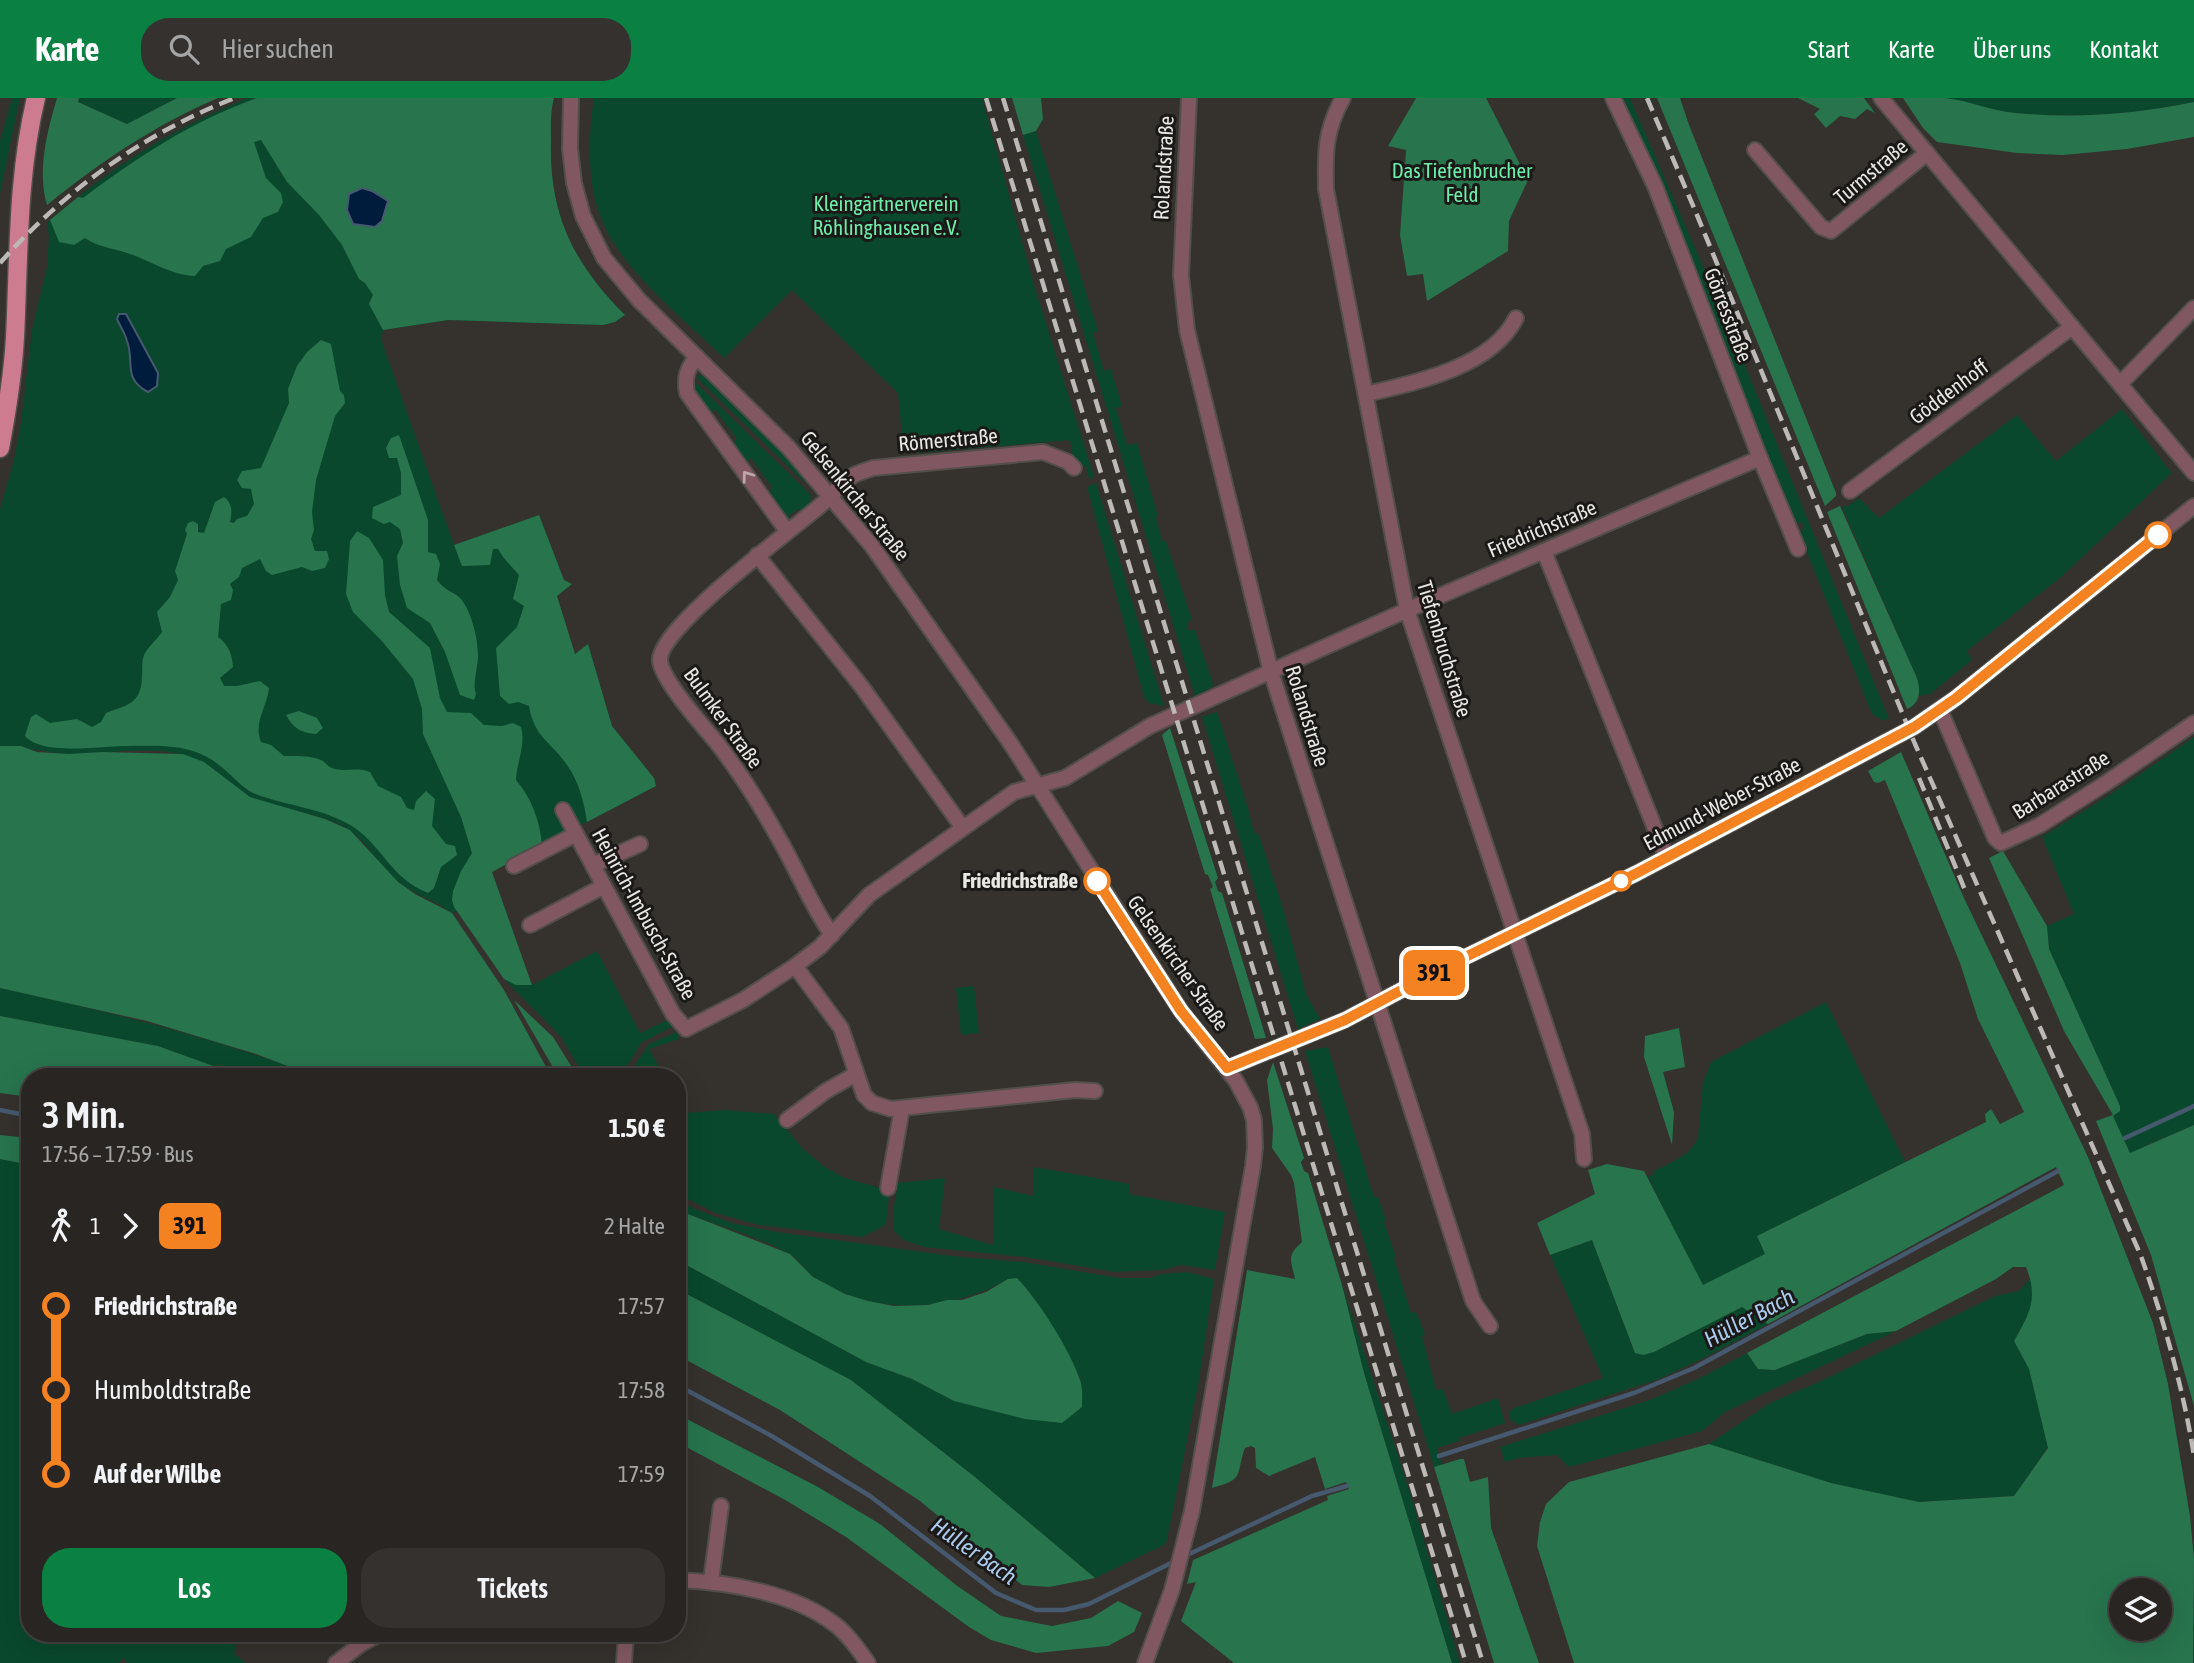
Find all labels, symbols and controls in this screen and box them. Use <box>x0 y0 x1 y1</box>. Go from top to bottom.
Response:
search box <box>141 18 631 81</box>
text: Karte <box>35 30 99 68</box>
icon: search <box>165 30 203 68</box>
text: Hier suchen <box>221 34 334 64</box>
text: Start <box>1808 36 1850 63</box>
text: Karte <box>1888 36 1935 63</box>
text: Über uns <box>1973 36 2051 63</box>
text: Kontakt <box>2089 36 2159 63</box>
street label: Rolandstraße <box>1148 115 1178 221</box>
street label: Turmstraße <box>1829 134 1912 209</box>
park label: Das Tiefenbrucher Feld <box>1392 158 1533 206</box>
park label: Kleingärtnerverein Röhlinghausen e.V. <box>813 191 959 239</box>
street label: Görresstraße <box>1700 264 1758 365</box>
street label: Göddenhoff <box>1904 354 1993 428</box>
street label: Römerstraße <box>897 423 999 455</box>
street label: Gelsenkircher Straße <box>796 426 915 565</box>
one-way arrow <box>743 471 755 484</box>
street label: Friedrichstraße <box>1484 494 1600 562</box>
unlabelled marker <box>2145 522 2171 548</box>
street label: Tiefenbruchstraße <box>1413 578 1477 720</box>
street label: Rolandstraße <box>1281 662 1335 769</box>
street label: Bulmker Straße <box>679 663 768 772</box>
street label: Barbarastraße <box>2008 745 2113 823</box>
street label: Edmund-Weber-Straße <box>1639 752 1804 855</box>
street label: Heinrich-Imbusch-Straße <box>588 824 702 1003</box>
place label: Friedrichstraße <box>962 868 1078 892</box>
marker: Friedrichstraße <box>1084 868 1110 894</box>
unlabelled marker <box>1611 871 1631 891</box>
street label: Gelsenkircher Straße <box>1123 890 1234 1035</box>
line badge: 391 <box>1394 950 1474 996</box>
text: 391 <box>1417 959 1451 986</box>
text: 3 Min. <box>42 1093 124 1136</box>
text: 1.50 € <box>608 1113 665 1143</box>
text: 17:56 – 17:59 · Bus <box>42 1141 194 1167</box>
icon: walk <box>42 1207 80 1245</box>
icon: forward <box>111 1207 149 1245</box>
text: 391 <box>173 1212 207 1239</box>
text: 1 <box>90 1213 101 1239</box>
text: 2 Halte <box>604 1213 665 1239</box>
water label: Hüller Bach <box>1700 1284 1798 1352</box>
text: Friedrichstraße <box>94 1291 237 1321</box>
text: 17:57 <box>618 1293 665 1319</box>
text: Humboldtstraße <box>94 1375 251 1405</box>
text: 17:58 <box>618 1377 665 1403</box>
text: Auf der Wilbe <box>94 1459 221 1489</box>
text: 17:59 <box>618 1461 665 1487</box>
water label: Hüller Bach <box>926 1512 1022 1590</box>
button: Los <box>42 1548 347 1628</box>
button: Tickets <box>361 1548 665 1628</box>
map controls <box>2109 1578 2172 1641</box>
button: layers <box>2109 1578 2172 1641</box>

